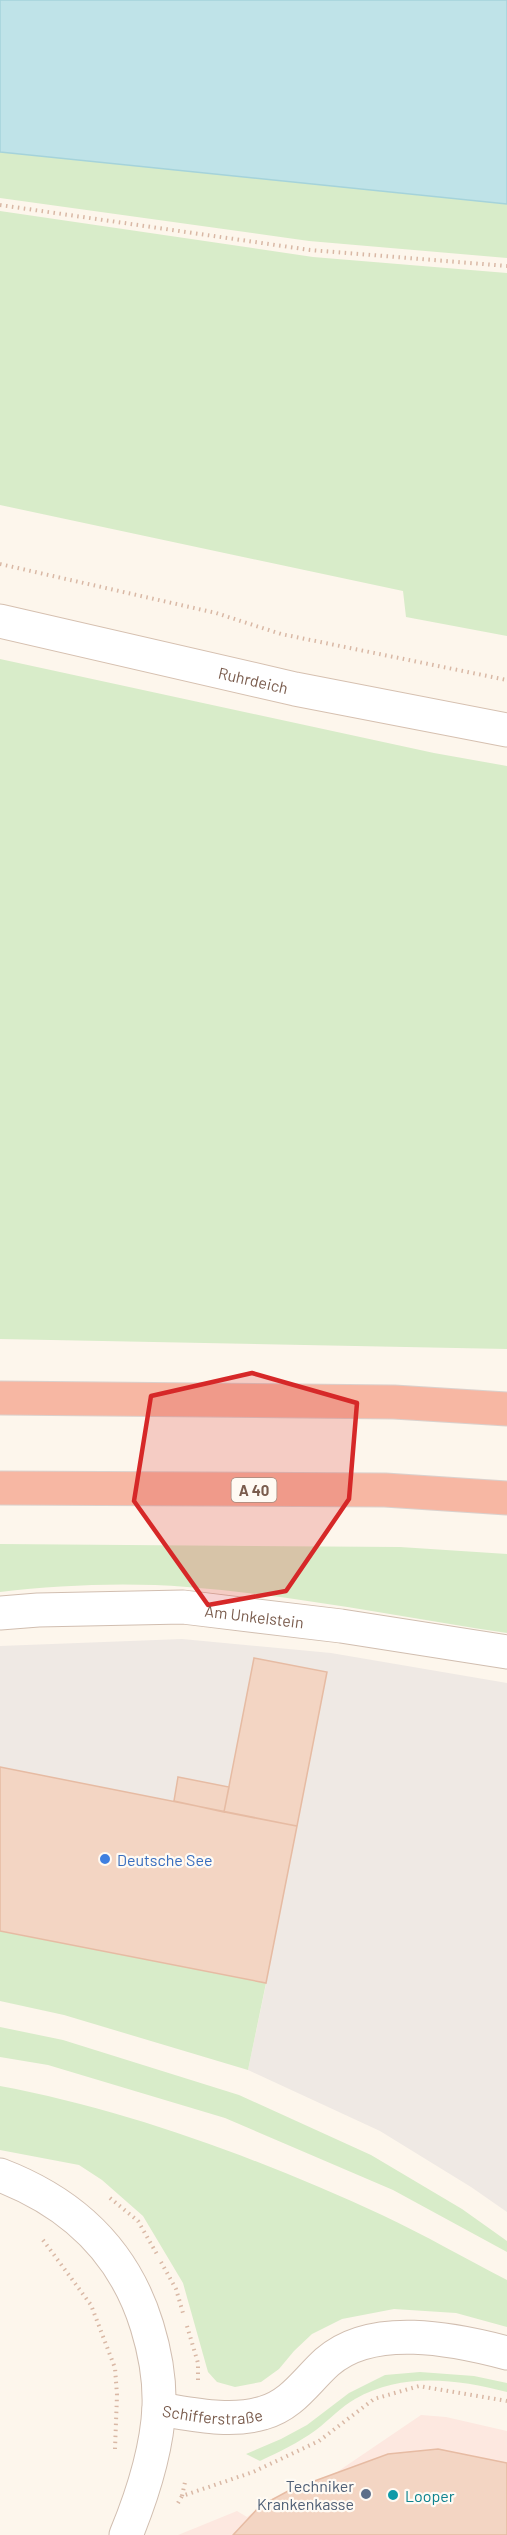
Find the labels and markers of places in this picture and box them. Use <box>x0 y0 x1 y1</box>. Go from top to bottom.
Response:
place label: Deutsche See <box>117 1850 212 1869</box>
marker: Deutsche See <box>98 1852 112 1866</box>
place label: Techniker Krankenkasse <box>257 2476 354 2513</box>
place label: Looper <box>405 2486 455 2505</box>
marker: Techniker Krankenkasse <box>359 2487 373 2501</box>
marker: Looper <box>386 2488 400 2502</box>

